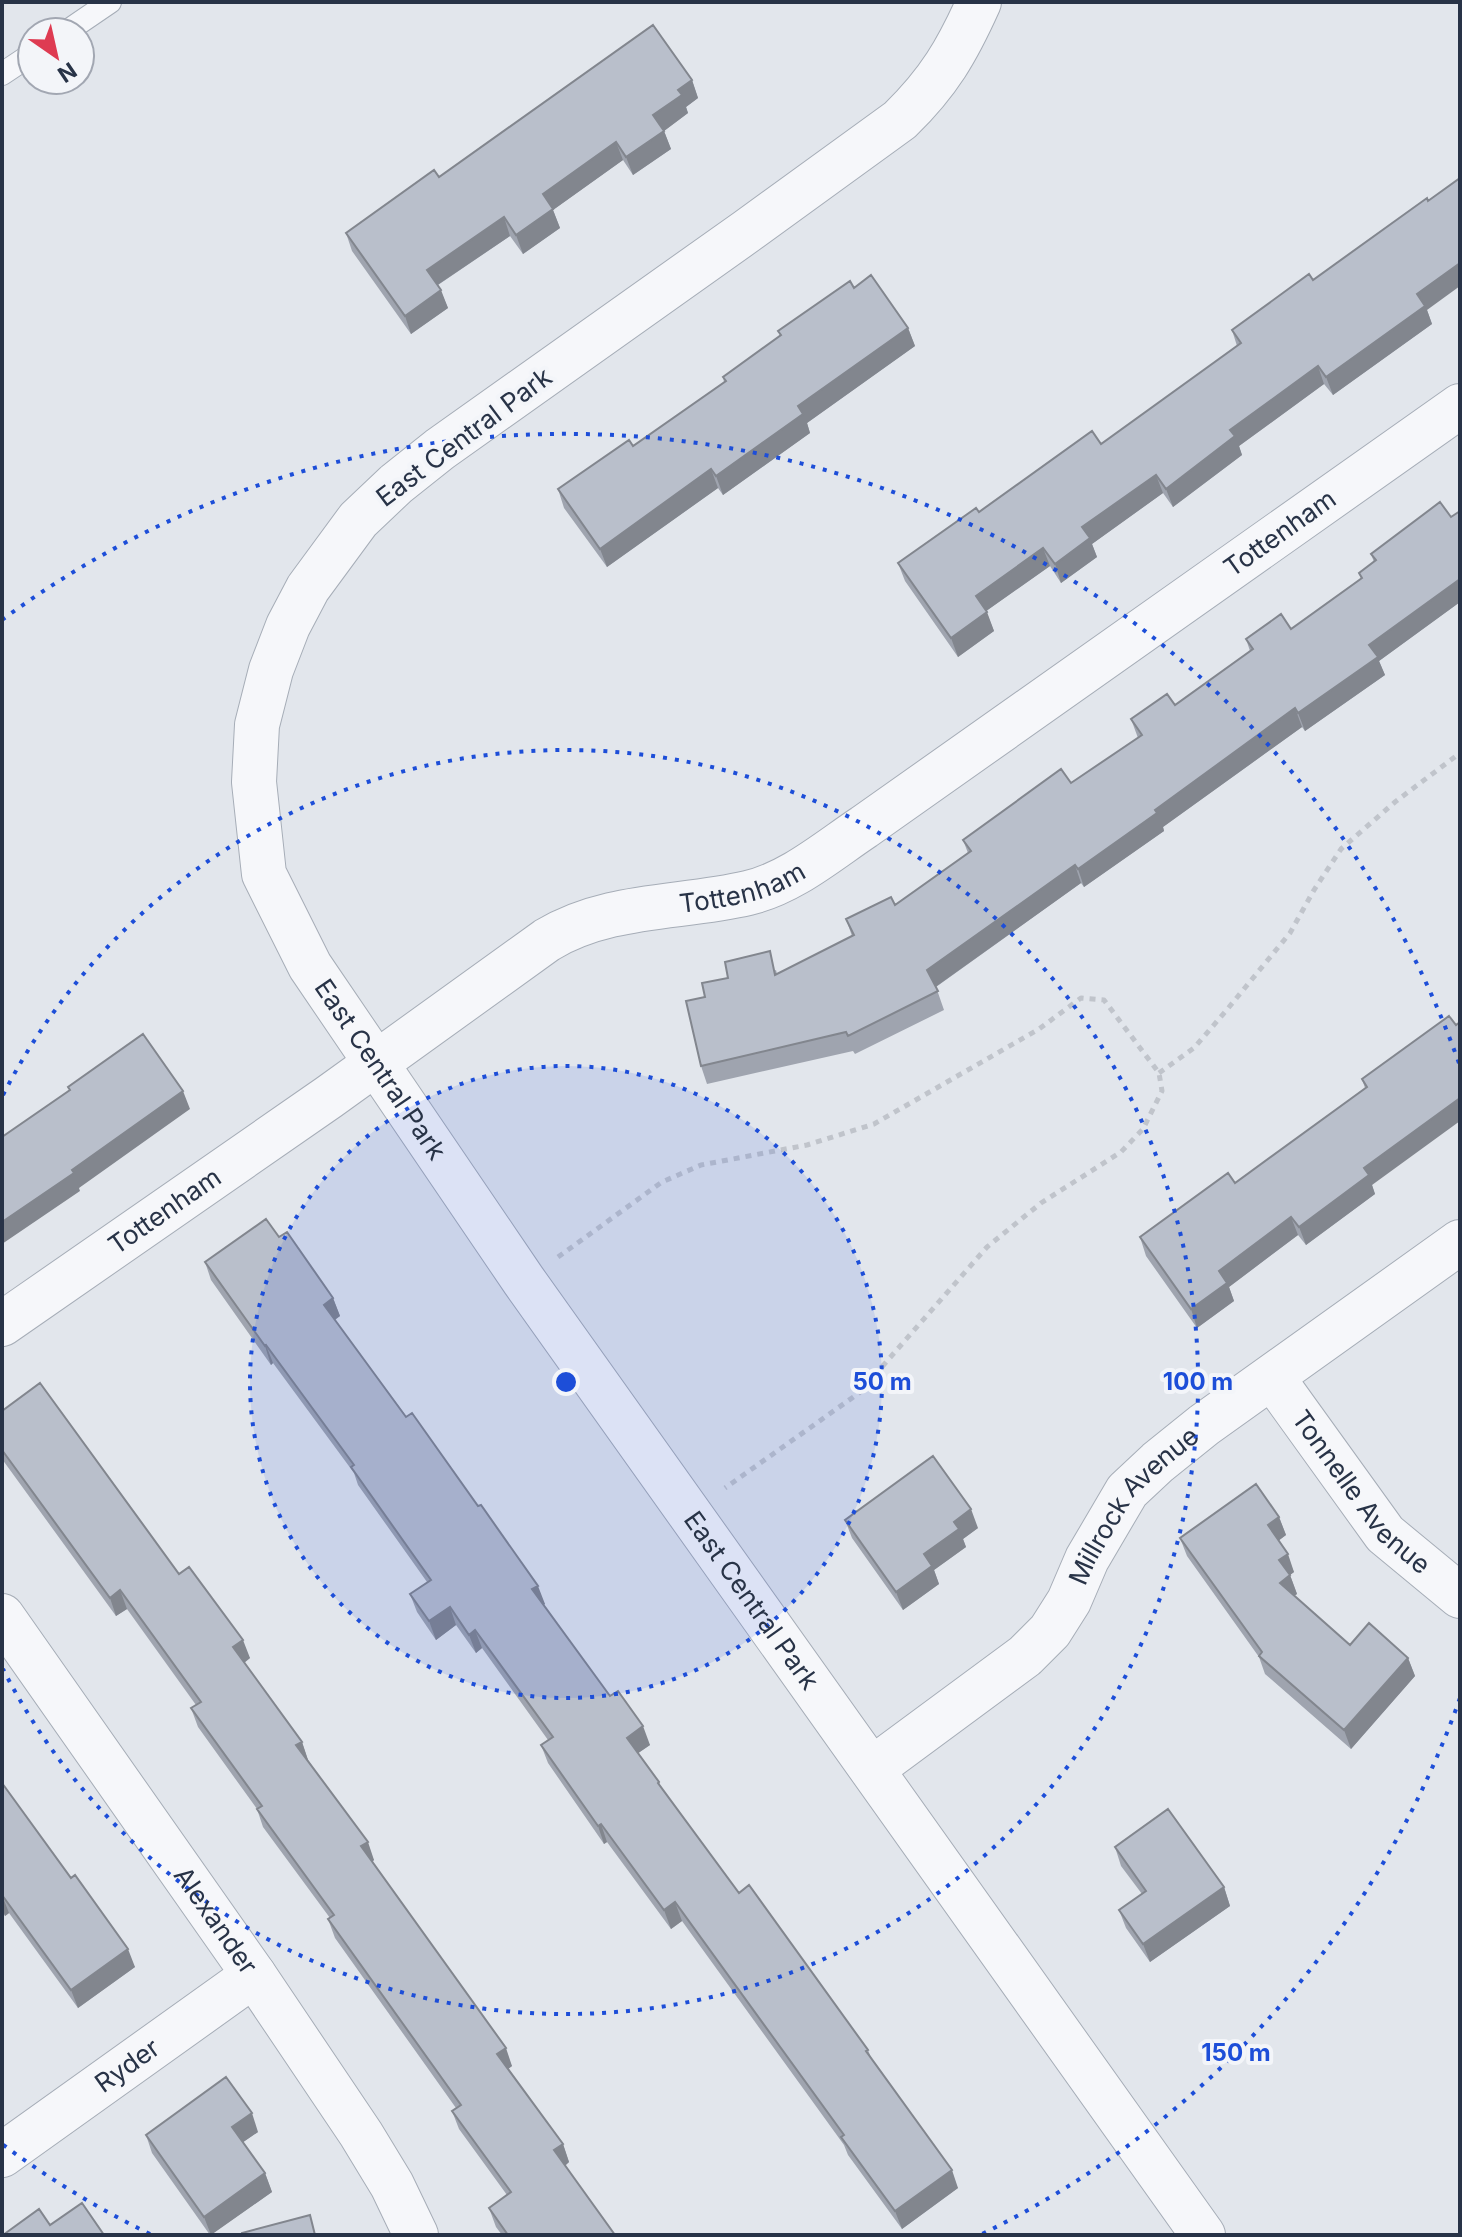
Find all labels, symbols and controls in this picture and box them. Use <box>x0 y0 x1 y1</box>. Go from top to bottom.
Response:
north arrow <box>16 16 96 96</box>
text: N <box>53 57 81 88</box>
street label: East Central Park <box>370 361 557 513</box>
street label: Tottenham <box>1218 483 1342 583</box>
street label: Tottenham <box>677 855 811 919</box>
street label: East Central Park <box>308 973 453 1165</box>
street label: Tottenham <box>102 1161 227 1260</box>
text: 50 m <box>852 1367 912 1396</box>
text: 100 m <box>1163 1367 1233 1396</box>
centre of rings <box>552 1368 580 1396</box>
street label: Tonnelle Avenue <box>1286 1404 1437 1580</box>
street label: Millrock Avenue <box>1062 1420 1204 1589</box>
street label: East Central Park <box>678 1505 826 1695</box>
street label: Alexander <box>168 1861 265 1980</box>
street label: Ryder <box>89 2032 165 2099</box>
text: 150 m <box>1201 2038 1271 2067</box>

